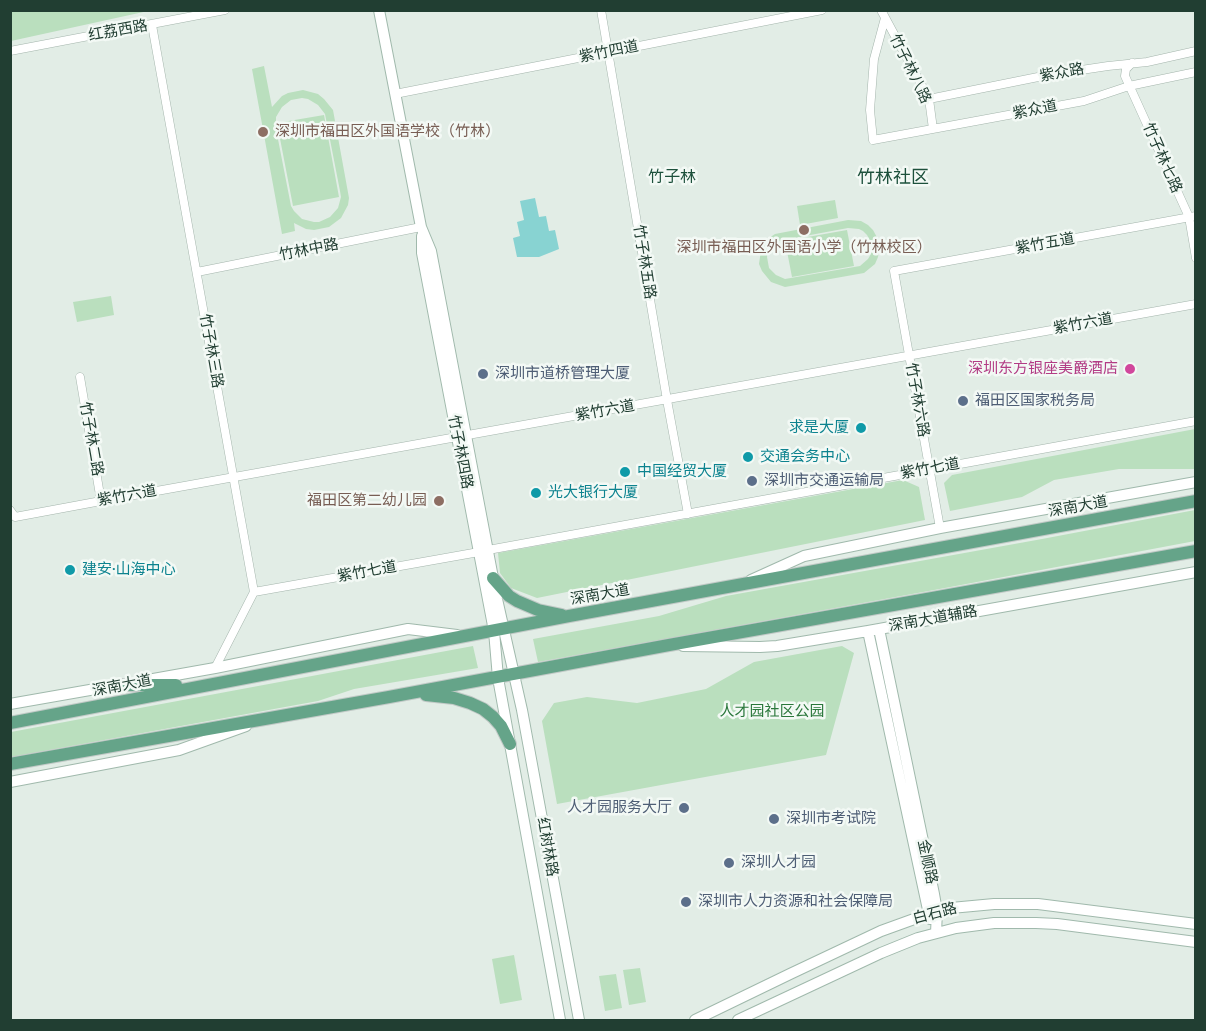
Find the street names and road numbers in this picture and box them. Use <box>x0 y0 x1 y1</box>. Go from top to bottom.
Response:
street label: 红荔西路 <box>87 17 149 45</box>
street label: 竹子林八路 <box>885 31 935 107</box>
street label: 紫竹四道 <box>578 37 640 67</box>
street label: 紫众路 <box>1038 60 1086 86</box>
street label: 紫众道 <box>1011 97 1059 123</box>
street label: 竹子林七路 <box>1139 120 1185 196</box>
street label: 竹子林五路 <box>629 224 659 300</box>
street label: 紫竹五道 <box>1014 230 1076 258</box>
street label: 竹林中路 <box>278 235 340 265</box>
street label: 紫竹六道 <box>1052 310 1114 338</box>
street label: 竹子林三路 <box>196 313 226 389</box>
street label: 竹子林六路 <box>902 362 932 438</box>
street label: 紫竹六道 <box>574 397 636 425</box>
street label: 竹子林二路 <box>76 401 106 477</box>
street label: 竹子林四路 <box>444 413 476 491</box>
street label: 紫竹七道 <box>899 455 961 483</box>
street label: 紫竹六道 <box>96 482 158 510</box>
street label: 深南大道 <box>1047 493 1109 521</box>
street label: 紫竹七道 <box>336 558 398 586</box>
street label: 深南大道 <box>569 581 631 609</box>
street label: 深南大道辅路 <box>887 602 979 636</box>
street label: 深南大道 <box>91 671 153 701</box>
street label: 红树林路 <box>533 816 561 878</box>
street label: 金顺路 <box>914 838 940 886</box>
street label: 白石路 <box>911 899 959 929</box>

